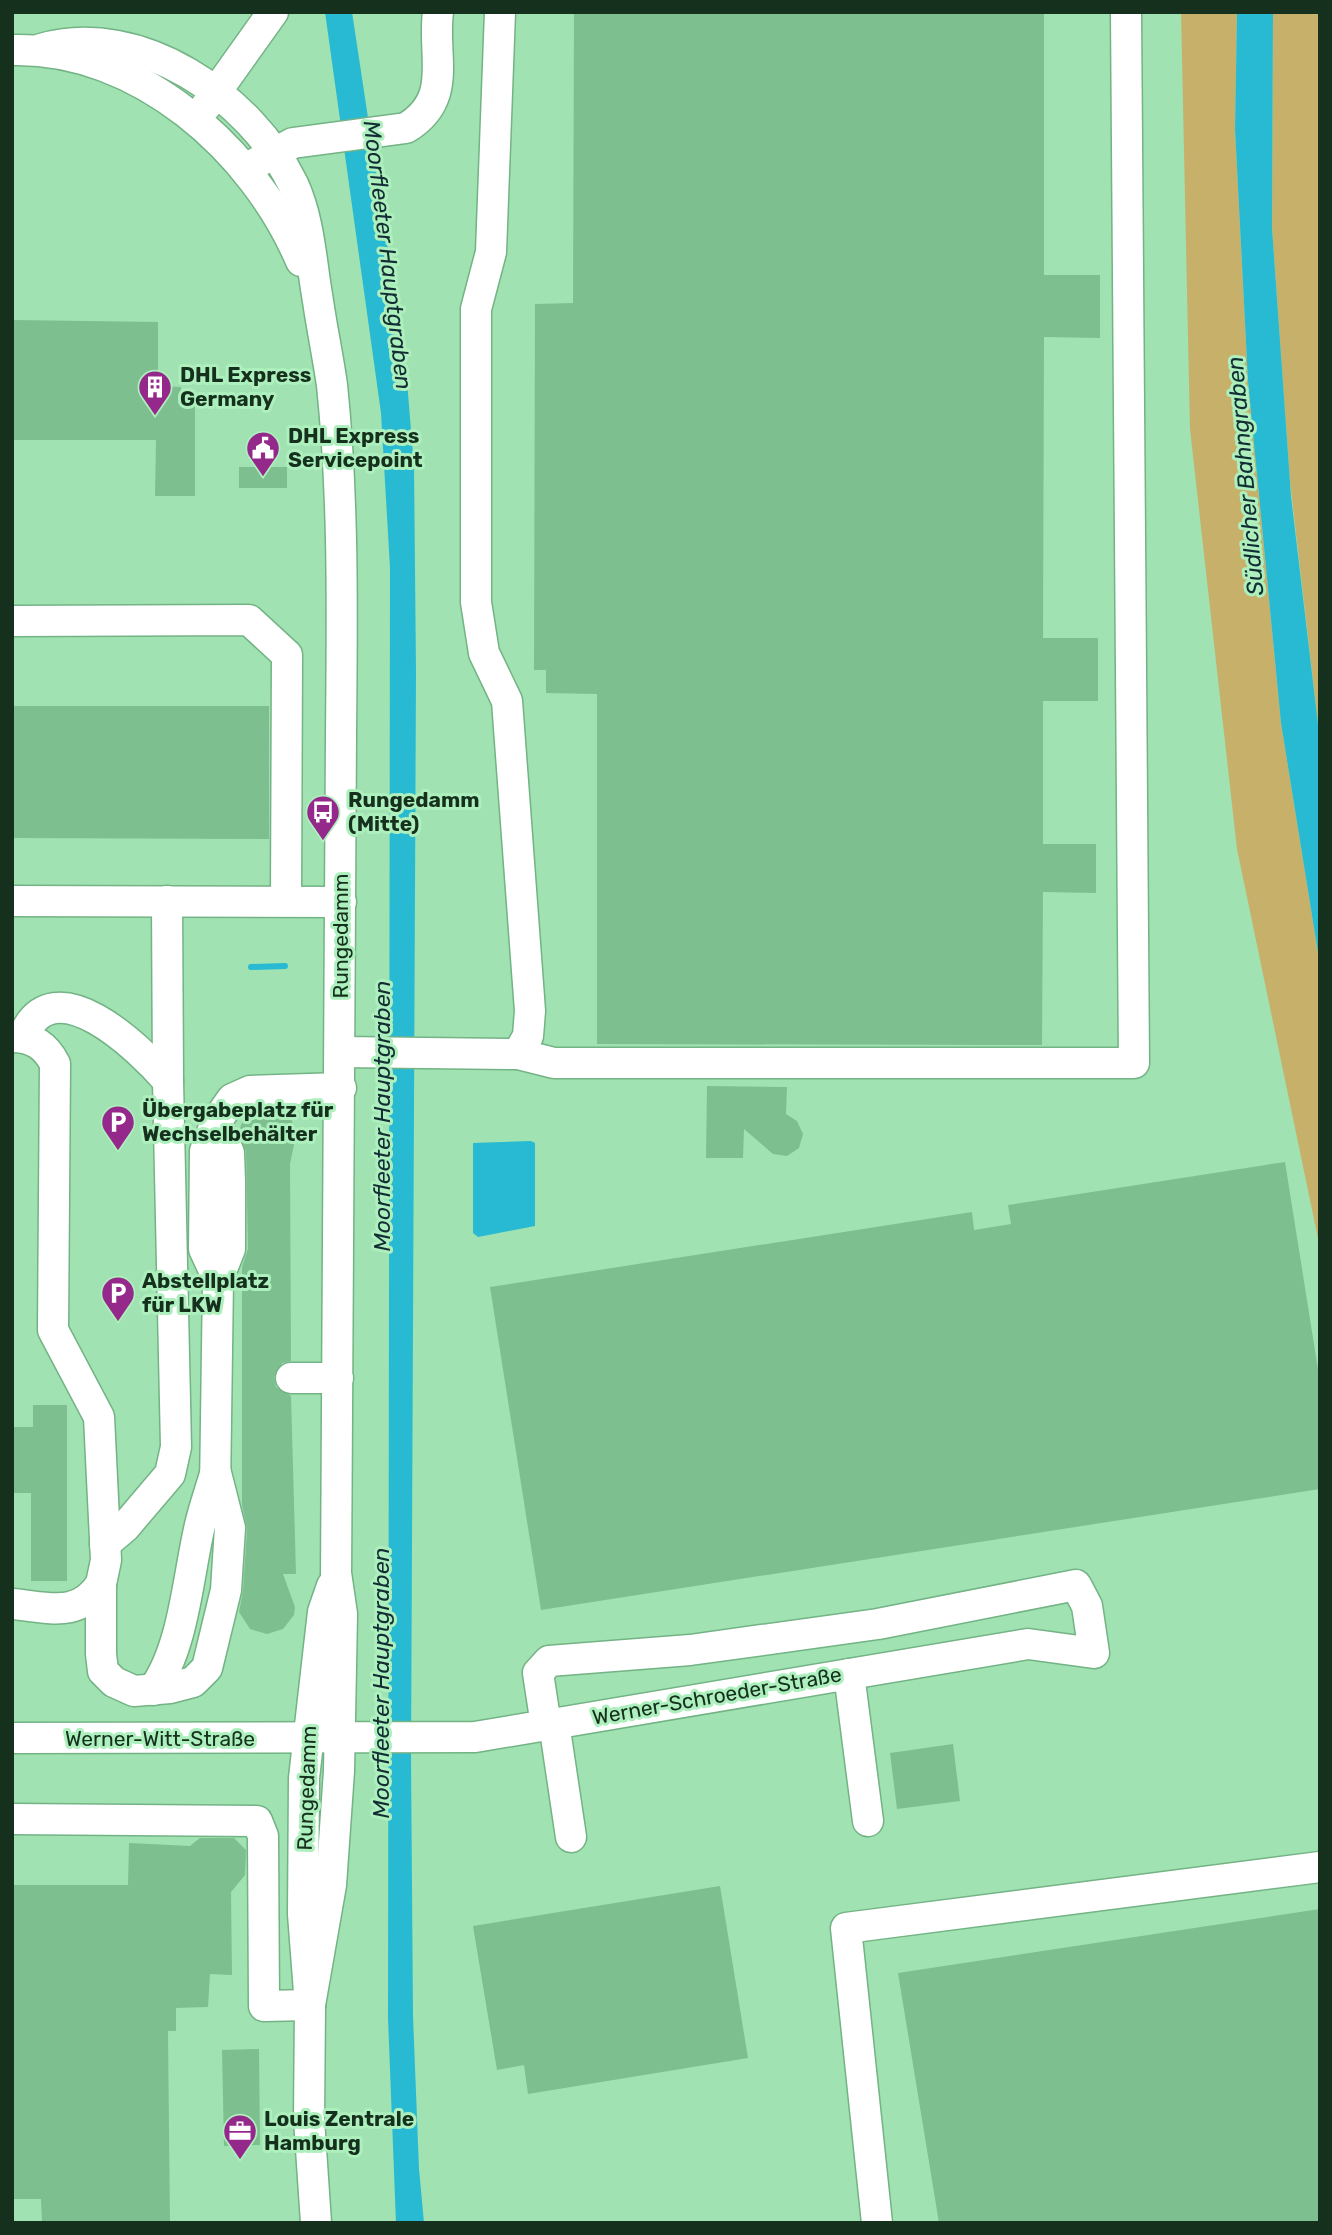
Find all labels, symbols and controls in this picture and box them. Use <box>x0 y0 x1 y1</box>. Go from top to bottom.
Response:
water label: Moorfleeter Hauptgraben <box>358 119 418 391</box>
water label: Südlicher Bahngraben <box>1221 355 1269 597</box>
place label: DHL Express Germany <box>180 362 311 411</box>
building icon: DHL Express Germany <box>136 368 174 417</box>
place label: DHL Express Servicepoint <box>288 423 423 472</box>
public building icon: DHL Express Servicepoint <box>244 429 282 478</box>
place label: Rungedamm (Mitte) <box>348 787 479 836</box>
bus stop icon: Rungedamm (Mitte) <box>304 793 342 842</box>
street label: Rungedamm <box>328 874 353 998</box>
water label: Moorfleeter Hauptgraben <box>368 981 396 1251</box>
place label: Übergabeplatz für Wechselbehälter <box>142 1097 334 1146</box>
parking icon: Übergabeplatz für Wechselbehälter <box>99 1103 137 1152</box>
place label: Abstellplatz für LKW <box>142 1268 269 1317</box>
parking icon: Abstellplatz für LKW <box>99 1274 137 1323</box>
water label: Moorfleeter Hauptgraben <box>367 1548 395 1818</box>
street label: Werner-Schroeder-Straße <box>590 1661 843 1730</box>
street label: Rungedamm <box>292 1725 321 1851</box>
street label: Werner-Witt-Straße <box>65 1726 255 1751</box>
place label: Louis Zentrale Hamburg <box>264 2106 414 2155</box>
office icon: Louis Zentrale Hamburg <box>221 2112 259 2161</box>

